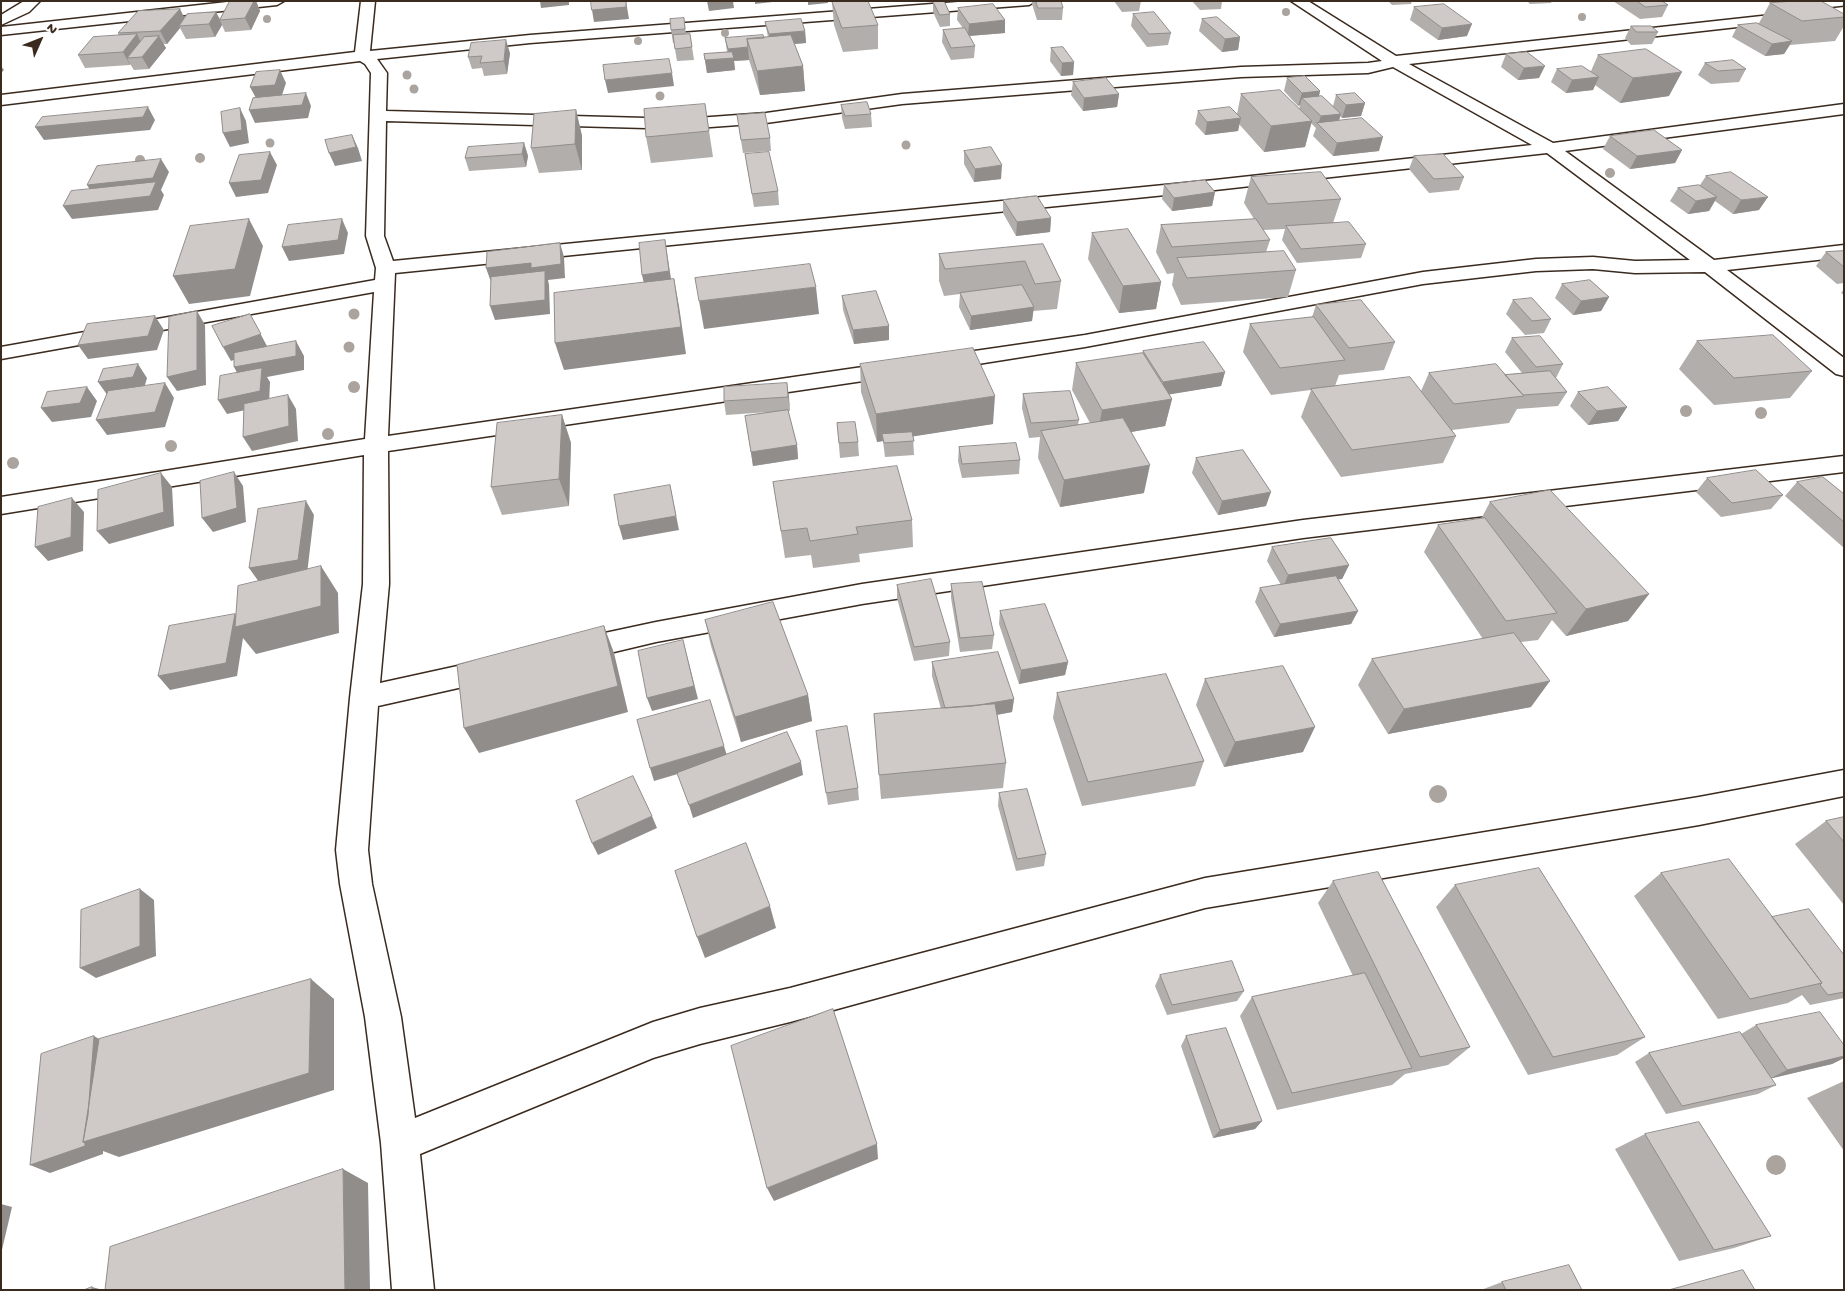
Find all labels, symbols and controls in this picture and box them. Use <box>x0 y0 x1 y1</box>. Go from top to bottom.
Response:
north arrow <box>15 15 65 65</box>
text: N <box>42 20 60 38</box>

